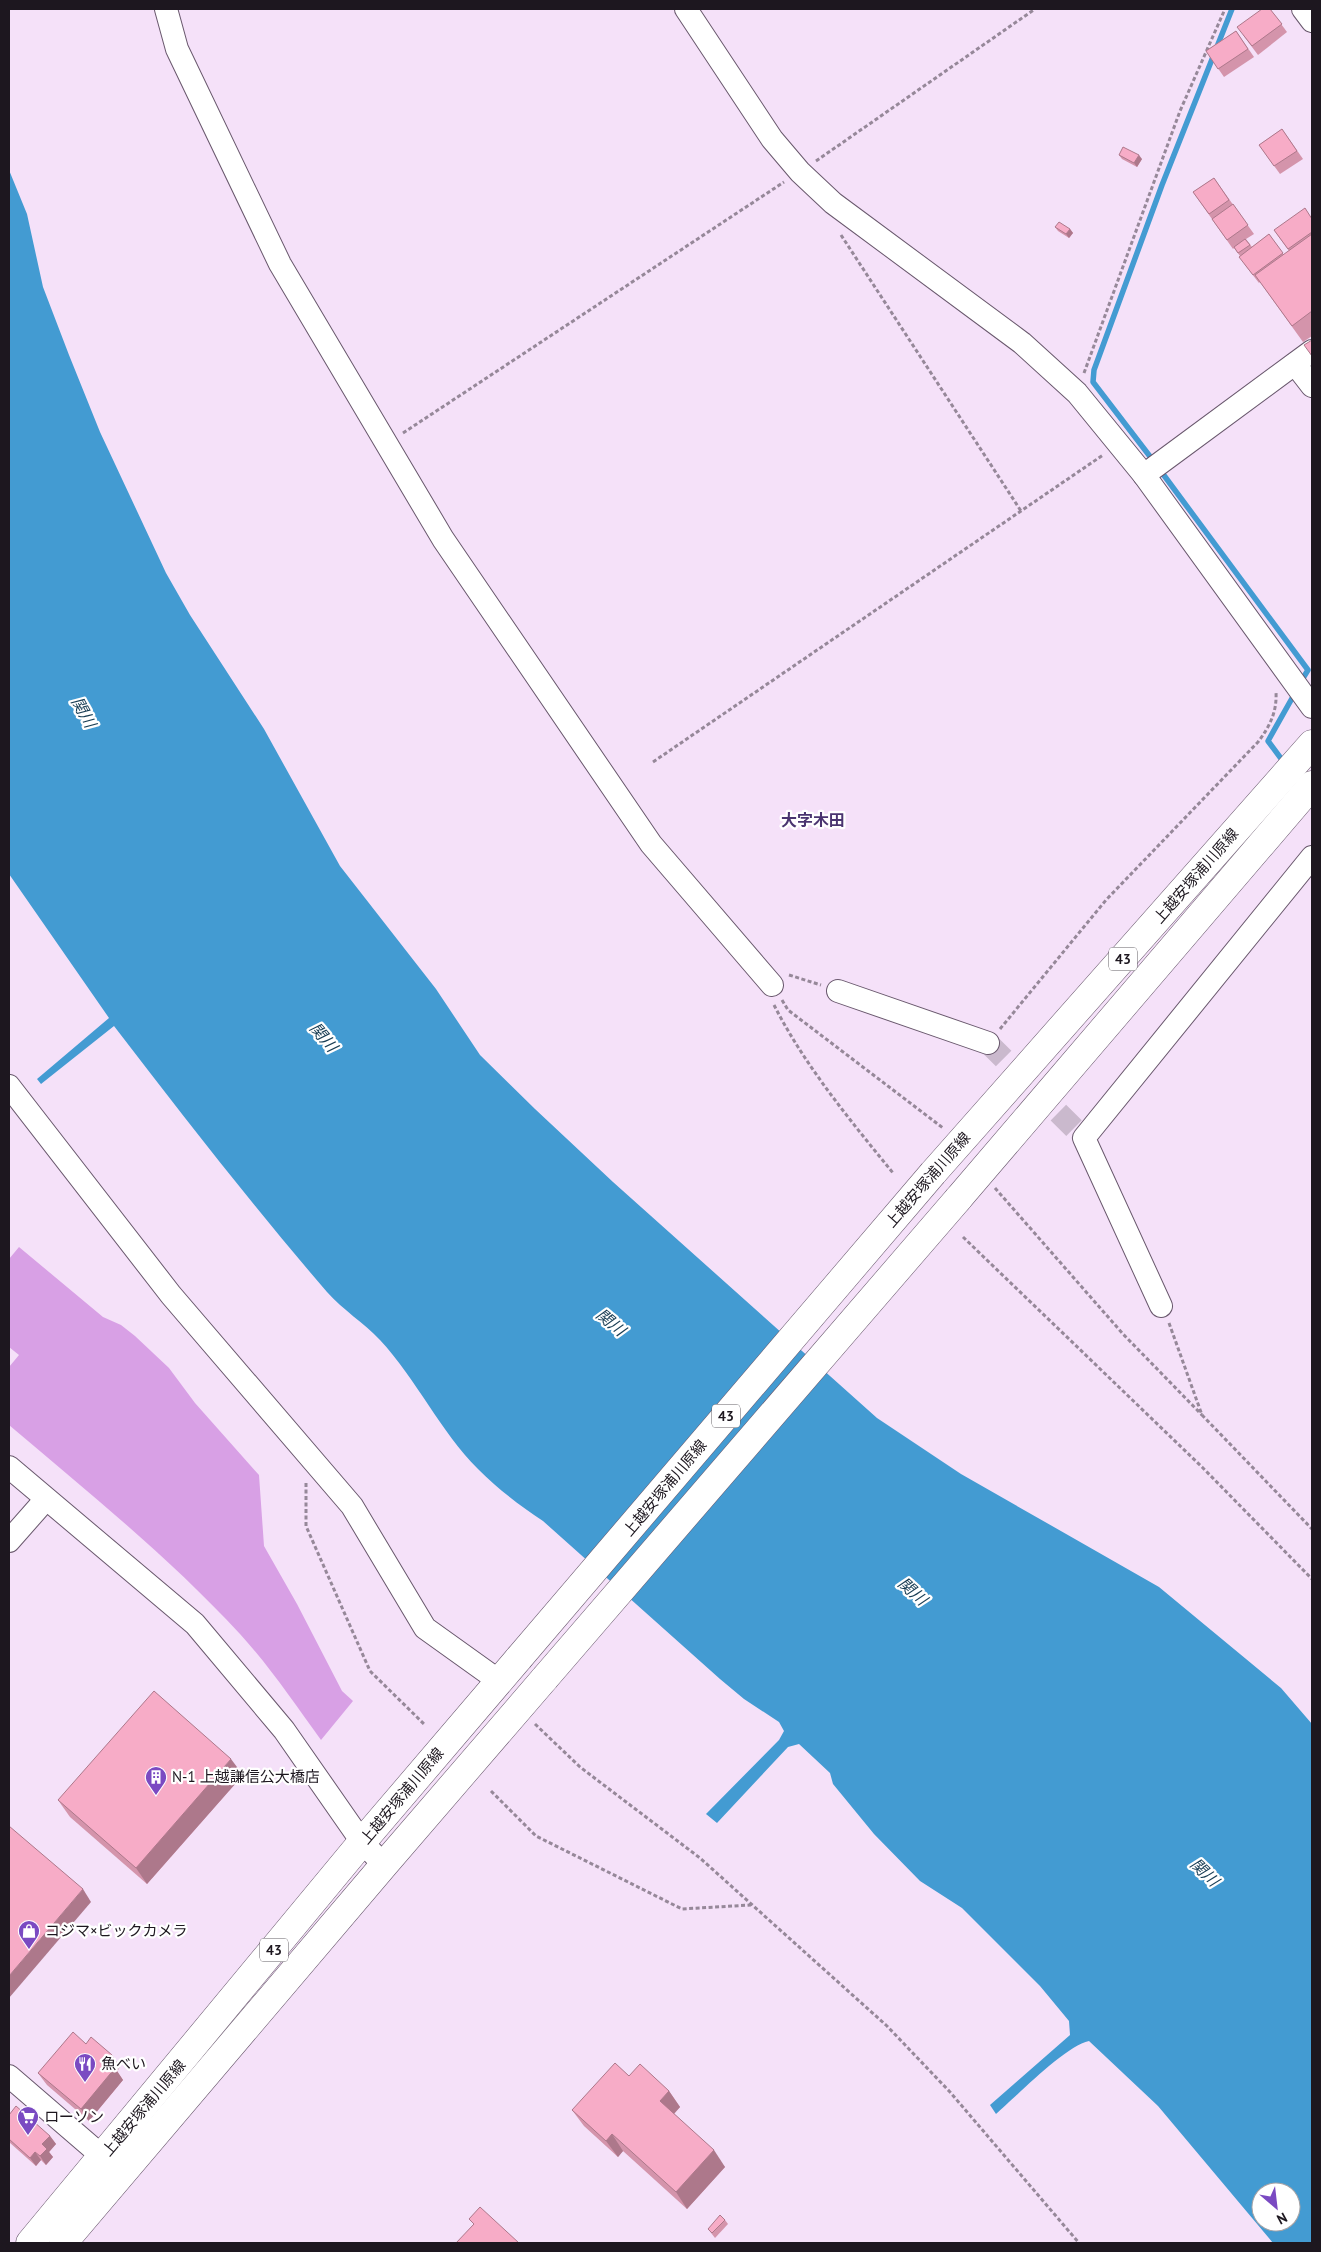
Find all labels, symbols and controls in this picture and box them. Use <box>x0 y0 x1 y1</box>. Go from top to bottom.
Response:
water label: 関川 <box>67 693 101 733</box>
district label: 大字木田 <box>781 810 845 830</box>
street label: 上越安塚浦川原線 <box>1149 824 1242 927</box>
road number: 43 <box>1109 948 1137 971</box>
water label: 関川 <box>306 1018 343 1057</box>
street label: 上越安塚浦川原線 <box>881 1128 974 1231</box>
water label: 関川 <box>592 1304 631 1341</box>
road number: 43 <box>712 1404 740 1428</box>
street label: 上越安塚浦川原線 <box>619 1436 710 1540</box>
water label: 関川 <box>894 1573 933 1610</box>
street label: 上越安塚浦川原線 <box>356 1744 447 1848</box>
building icon: N-1 上越謙信公大橋店 <box>144 1765 168 1796</box>
place label: N-1 上越謙信公大橋店 <box>172 1767 320 1786</box>
water label: 関川 <box>1187 1854 1225 1892</box>
shop icon: コジマ×ビックカメラ <box>17 1919 41 1950</box>
place label: コジマ×ビックカメラ <box>45 1921 188 1940</box>
road number: 43 <box>260 1938 288 1962</box>
restaurant icon: 魚べい <box>73 2052 97 2083</box>
place label: 魚べい <box>101 2054 146 2073</box>
street label: 上越安塚浦川原線 <box>98 2056 189 2160</box>
supermarket icon: ローソン <box>16 2105 40 2136</box>
place label: ローソン <box>44 2107 104 2126</box>
north arrow <box>1251 2182 1301 2232</box>
text: N <box>1274 2208 1290 2229</box>

